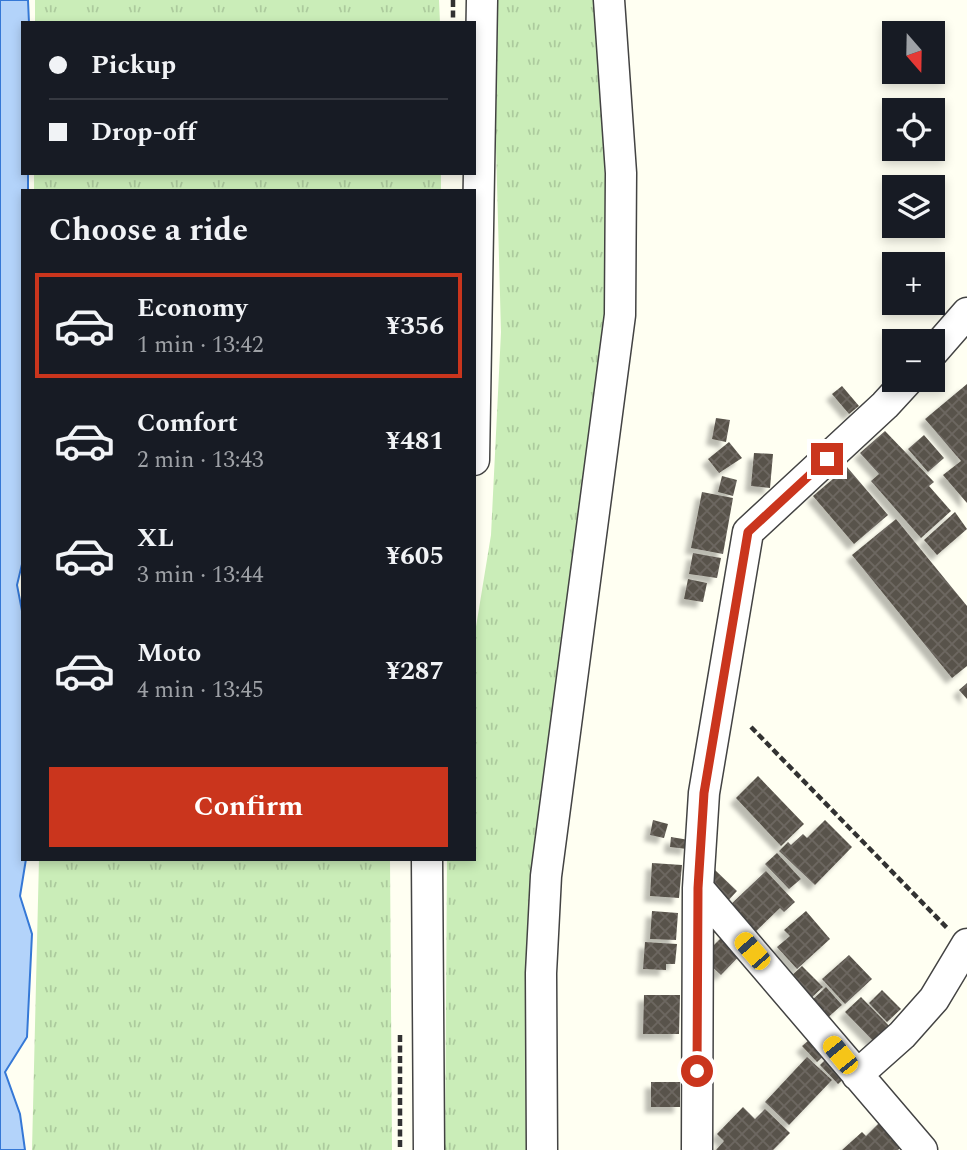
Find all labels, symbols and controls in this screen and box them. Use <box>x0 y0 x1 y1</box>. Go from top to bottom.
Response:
north arrow <box>882 21 945 84</box>
map controls <box>882 21 945 392</box>
text: Pickup <box>91 45 176 85</box>
button: locate <box>882 98 945 161</box>
text: Drop-off <box>91 112 196 152</box>
button: layers <box>882 175 945 238</box>
text: Choose a ride <box>49 206 248 255</box>
button: + <box>882 252 945 315</box>
text: Economy <box>137 288 247 328</box>
icon: car <box>53 294 116 357</box>
text: ¥356 <box>386 306 444 346</box>
text: 1 min · 13:42 <box>137 328 264 363</box>
button: − <box>882 329 945 392</box>
text: Comfort <box>137 403 238 443</box>
icon: car <box>53 409 116 472</box>
text: ¥481 <box>386 421 444 461</box>
text: 2 min · 13:43 <box>137 443 264 478</box>
route end <box>811 443 843 475</box>
text: XL <box>137 518 174 558</box>
icon: car <box>53 524 116 587</box>
text: ¥605 <box>386 536 444 576</box>
text: 3 min · 13:44 <box>137 558 264 593</box>
text: Moto <box>137 633 201 673</box>
icon: car <box>53 639 116 702</box>
text: ¥287 <box>386 651 444 691</box>
text: 4 min · 13:45 <box>137 673 264 708</box>
button: Confirm <box>49 767 448 847</box>
car <box>731 928 774 974</box>
car <box>819 1032 862 1078</box>
route start <box>681 1055 713 1087</box>

